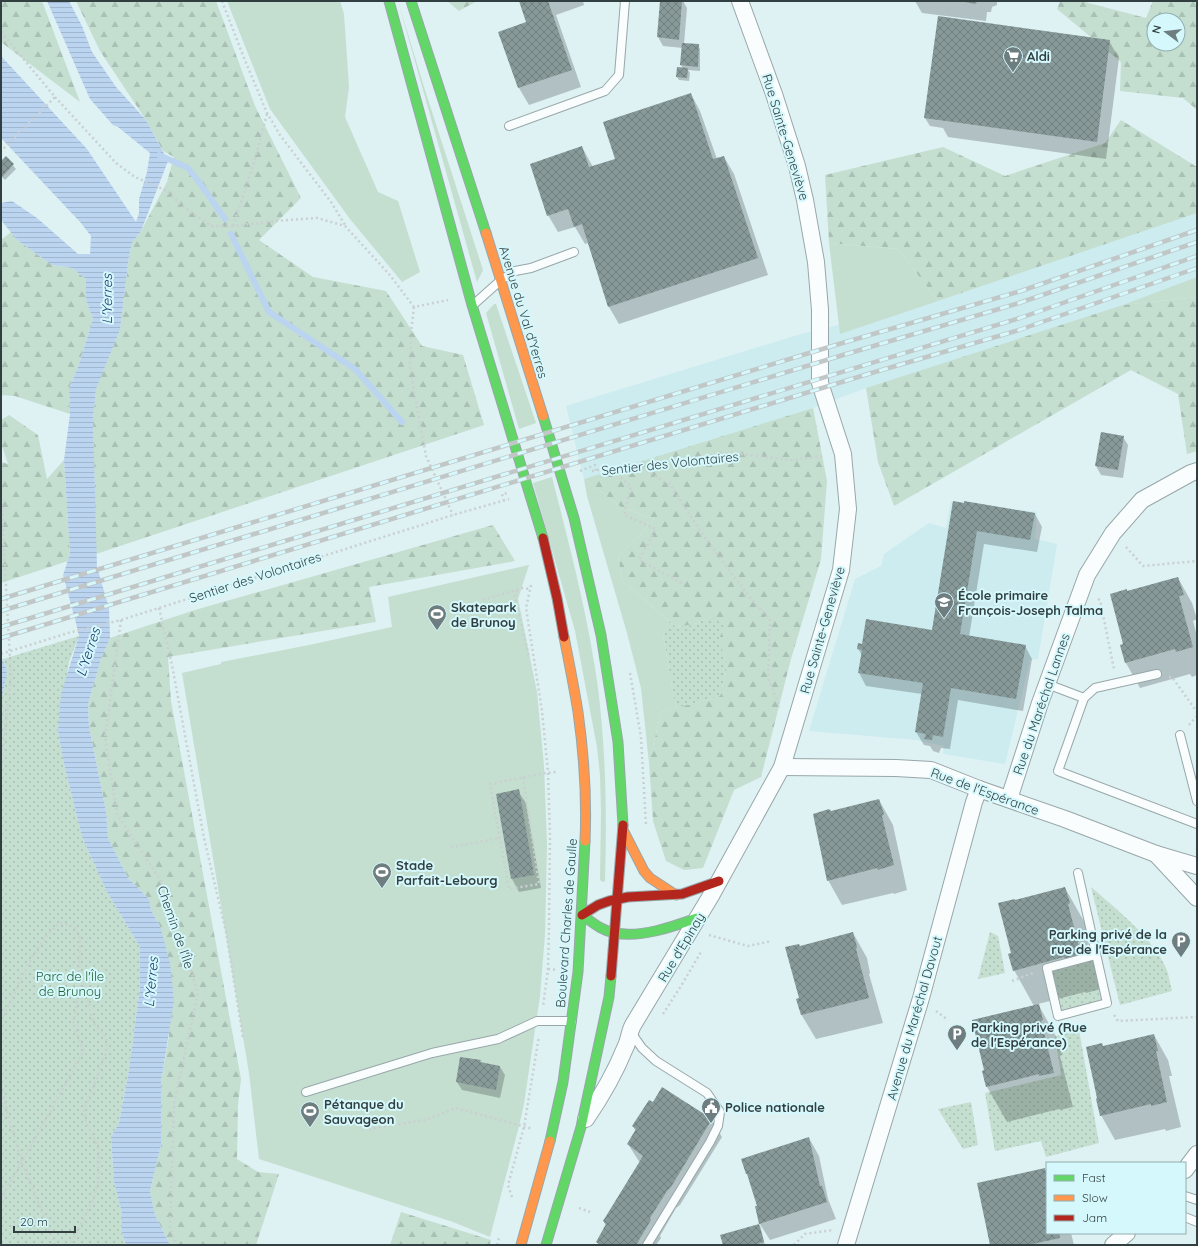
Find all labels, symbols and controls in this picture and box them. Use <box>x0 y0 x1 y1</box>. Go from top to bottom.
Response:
north arrow <box>1146 12 1186 52</box>
text: N <box>1149 24 1164 35</box>
supermarket icon: Aldi <box>1002 45 1024 73</box>
place label: Aldi <box>1027 48 1050 64</box>
street label: Rue Sainte-Geneviève <box>759 72 813 202</box>
street label: Avenue du Val d'Yerres <box>496 244 552 380</box>
water label: L'Yerres <box>98 272 116 324</box>
street label: Sentier des Volontaires <box>601 448 739 478</box>
street label: Sentier des Volontaires <box>187 548 323 606</box>
street label: Rue Sainte-Geneviève <box>796 565 848 695</box>
place label: École primaire François-Joseph Talma <box>958 587 1103 618</box>
school or university icon: École primaire François-Joseph Talma <box>933 591 955 619</box>
place label: Skatepark de Brunoy <box>451 599 517 630</box>
sports icon: Skatepark de Brunoy <box>426 603 448 631</box>
water label: L'Yerres <box>72 624 105 679</box>
street label: Rue du Maréchal Lannes <box>1009 631 1073 777</box>
street label: Rue de l'Espérance <box>929 764 1041 818</box>
street label: Boulevard Charles de Gaulle <box>552 838 580 1008</box>
place label: Stade Parfait-Lebourg <box>396 857 498 888</box>
sports icon: Stade Parfait-Lebourg <box>371 861 393 889</box>
street label: Chemin de l'Île <box>154 883 198 971</box>
street label: Rue d'Epinay <box>654 909 708 985</box>
place label: Parking privé de la rue de l'Espérance <box>1049 926 1167 957</box>
parking icon: Parking privé de la rue de l'Espérance <box>1170 930 1192 958</box>
street label: Avenue du Maréchal Davout <box>883 934 945 1102</box>
water label: L'Yerres <box>140 955 162 1008</box>
park label: Parc de l'Île de Brunoy <box>36 968 104 999</box>
place label: Parking privé (Rue de l'Espérance) <box>971 1019 1087 1050</box>
parking icon: Parking privé (Rue de l'Espérance) <box>946 1023 968 1051</box>
place label: Pétanque du Sauvageon <box>324 1096 404 1127</box>
public building icon: Police nationale <box>700 1096 722 1124</box>
place label: Police nationale <box>725 1099 825 1115</box>
sports icon: Pétanque du Sauvageon <box>299 1100 321 1128</box>
legend <box>1046 1162 1186 1234</box>
text: Fast <box>1082 1170 1106 1185</box>
text: Slow <box>1082 1190 1108 1205</box>
scale bar <box>14 1208 75 1234</box>
text: Jam <box>1082 1210 1107 1225</box>
text: 20 m <box>20 1214 48 1229</box>

